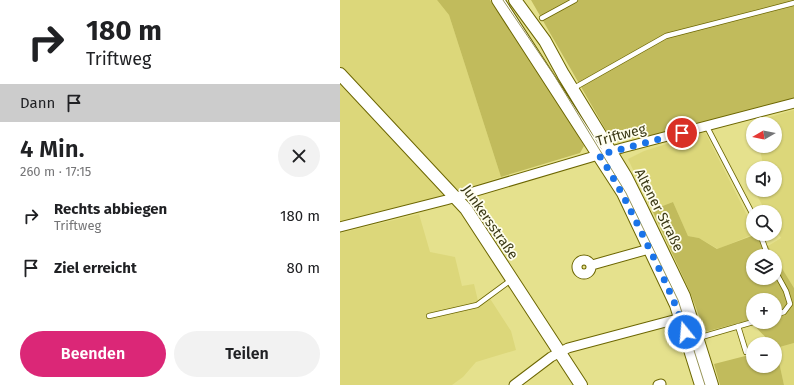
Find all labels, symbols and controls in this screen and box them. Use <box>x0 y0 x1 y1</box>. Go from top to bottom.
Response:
text: 180 m <box>86 14 162 47</box>
icon: right <box>20 16 72 68</box>
text: Triftweg <box>86 48 151 70</box>
icon: arrive <box>63 92 85 114</box>
text: Dann <box>20 94 55 112</box>
pin <box>665 116 699 150</box>
north arrow <box>746 117 782 153</box>
map controls <box>746 117 782 373</box>
street label: Triftweg <box>594 120 648 150</box>
icon: arrive <box>671 122 693 144</box>
text: 4 Min. <box>20 135 84 163</box>
button: close <box>278 135 320 177</box>
button: sound <box>746 161 782 197</box>
text: 260 m · 17:15 <box>20 164 91 179</box>
street label: Altener Straße <box>631 166 687 254</box>
street label: Junkersstraße <box>458 182 522 262</box>
text: Rechts abbiegen <box>54 200 167 218</box>
icon: right <box>20 205 42 227</box>
button: search <box>746 205 782 241</box>
text: 180 m <box>280 207 320 225</box>
text: Triftweg <box>54 218 101 233</box>
button: layers <box>746 249 782 285</box>
icon: arrive <box>20 257 42 279</box>
text: Ziel erreicht <box>54 259 137 277</box>
text: 80 m <box>287 259 320 277</box>
button: + <box>746 293 782 329</box>
position arrow <box>664 311 706 353</box>
button: Beenden <box>20 331 166 377</box>
button: Teilen <box>174 331 320 377</box>
button: − <box>746 337 782 373</box>

